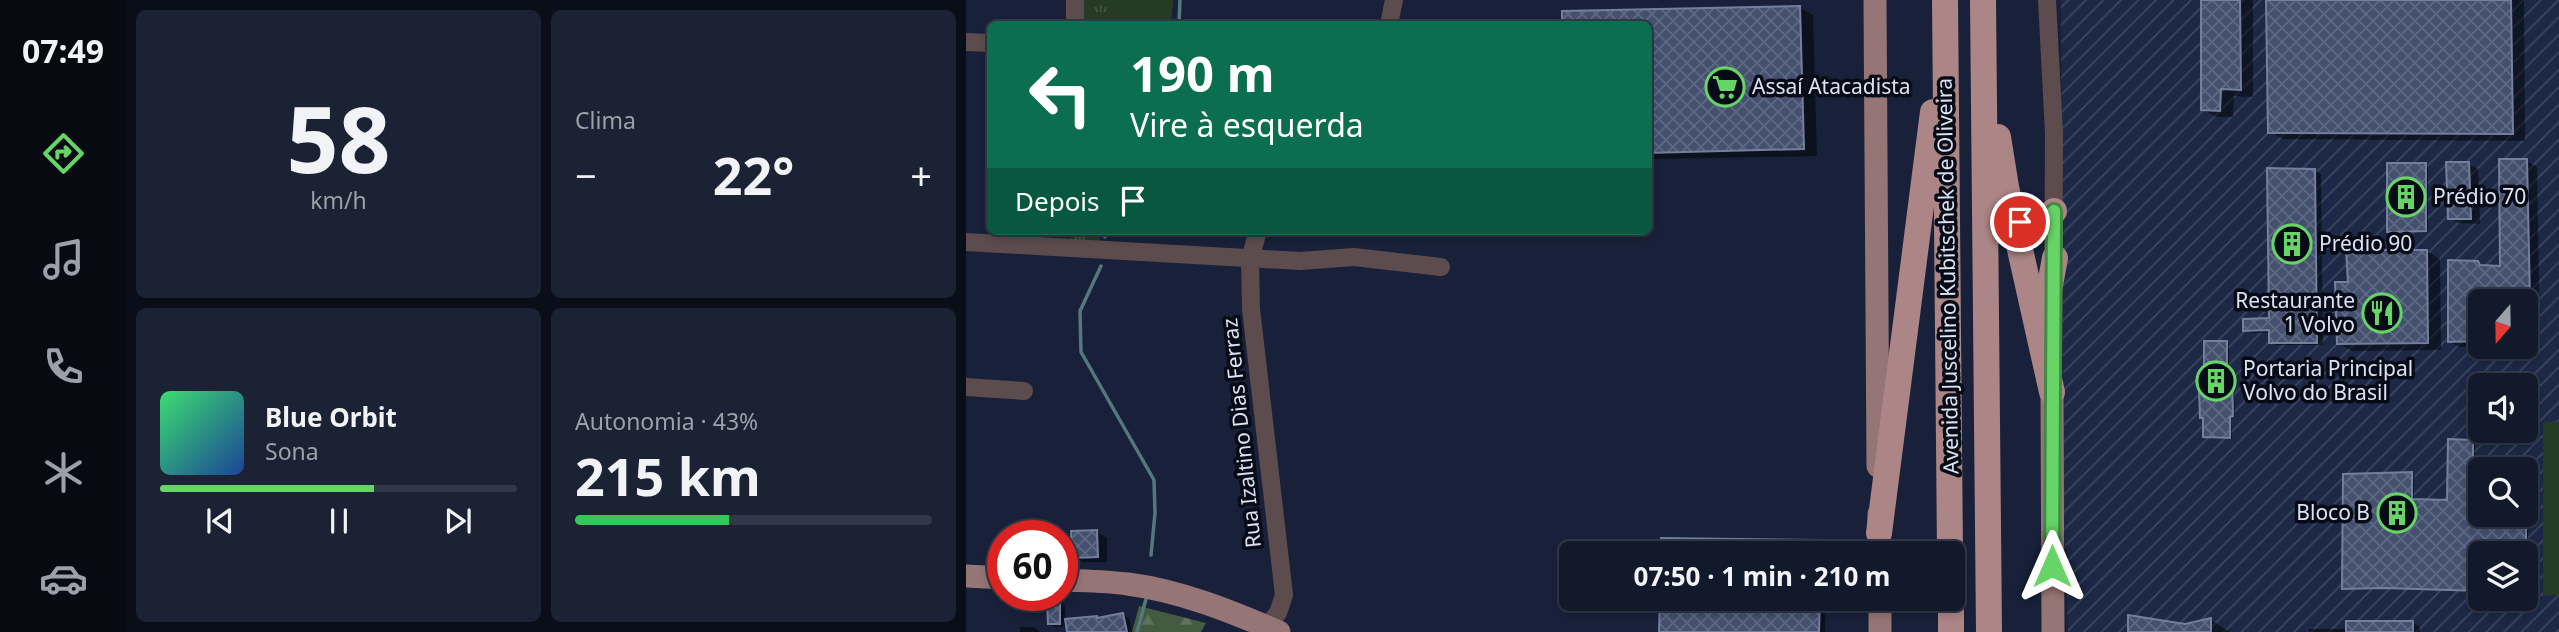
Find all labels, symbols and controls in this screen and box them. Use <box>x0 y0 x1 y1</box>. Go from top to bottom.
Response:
text: 07:49 <box>22 29 104 72</box>
text: 190 m <box>1130 40 1275 106</box>
icon: left <box>1015 49 1106 140</box>
supermarket icon: Assaí Atacadista <box>1704 66 1746 108</box>
place label: Assaí Atacadista <box>1752 72 1911 100</box>
text: 58 <box>286 76 391 200</box>
street label: Avenida Juscelino Kubitschek de Oliveira <box>1930 78 1964 474</box>
text: Vire à esquerda <box>1130 103 1364 146</box>
text: Clima <box>575 104 636 136</box>
icon: directions <box>39 129 88 178</box>
text: 22° <box>713 139 794 210</box>
text: − <box>575 149 597 201</box>
text: + <box>910 149 932 201</box>
building icon: Prédio 70 <box>2385 176 2427 218</box>
icon: arrive <box>1114 182 1152 220</box>
place label: Prédio 70 <box>2433 182 2526 210</box>
text: Depois <box>1015 183 1100 219</box>
text: km/h <box>310 184 367 216</box>
pin <box>1990 192 2050 252</box>
icon: arrive <box>2001 203 2039 241</box>
building icon: Prédio 90 <box>2271 223 2313 265</box>
place label: Prédio 90 <box>2319 229 2412 257</box>
icon: music <box>39 235 88 284</box>
place label: Restaurante 1 Volvo <box>2235 286 2355 338</box>
north arrow <box>2468 289 2538 359</box>
map controls <box>2468 289 2538 611</box>
restaurant icon: Restaurante 1 Volvo <box>2361 292 2403 334</box>
street label: Rua Izaltino Dias Ferraz <box>1215 317 1267 549</box>
icon: phone <box>39 342 88 391</box>
place label: Portaria Principal Volvo do Brasil <box>2243 354 2413 406</box>
building icon: Portaria Principal Volvo do Brasil <box>2195 360 2237 402</box>
button: sound <box>2468 373 2538 443</box>
text: Blue Orbit <box>265 399 397 435</box>
text: Autonomia · 43% <box>575 405 758 437</box>
text: Sona <box>265 435 319 467</box>
text: 215 km <box>575 440 761 511</box>
icon: climate <box>39 448 88 497</box>
button: search <box>2468 457 2538 527</box>
building icon: Bloco B <box>2376 492 2418 534</box>
place label: Bloco B <box>2296 498 2370 526</box>
icon: previous <box>201 502 239 540</box>
icon: pause <box>320 502 358 540</box>
icon: next <box>439 502 477 540</box>
speed limit sign: 60 <box>987 520 1078 611</box>
position arrow <box>2015 529 2089 603</box>
button: layers <box>2468 541 2538 611</box>
icon: car <box>39 554 88 603</box>
text: 07:50 · 1 min · 210 m <box>1634 558 1890 594</box>

